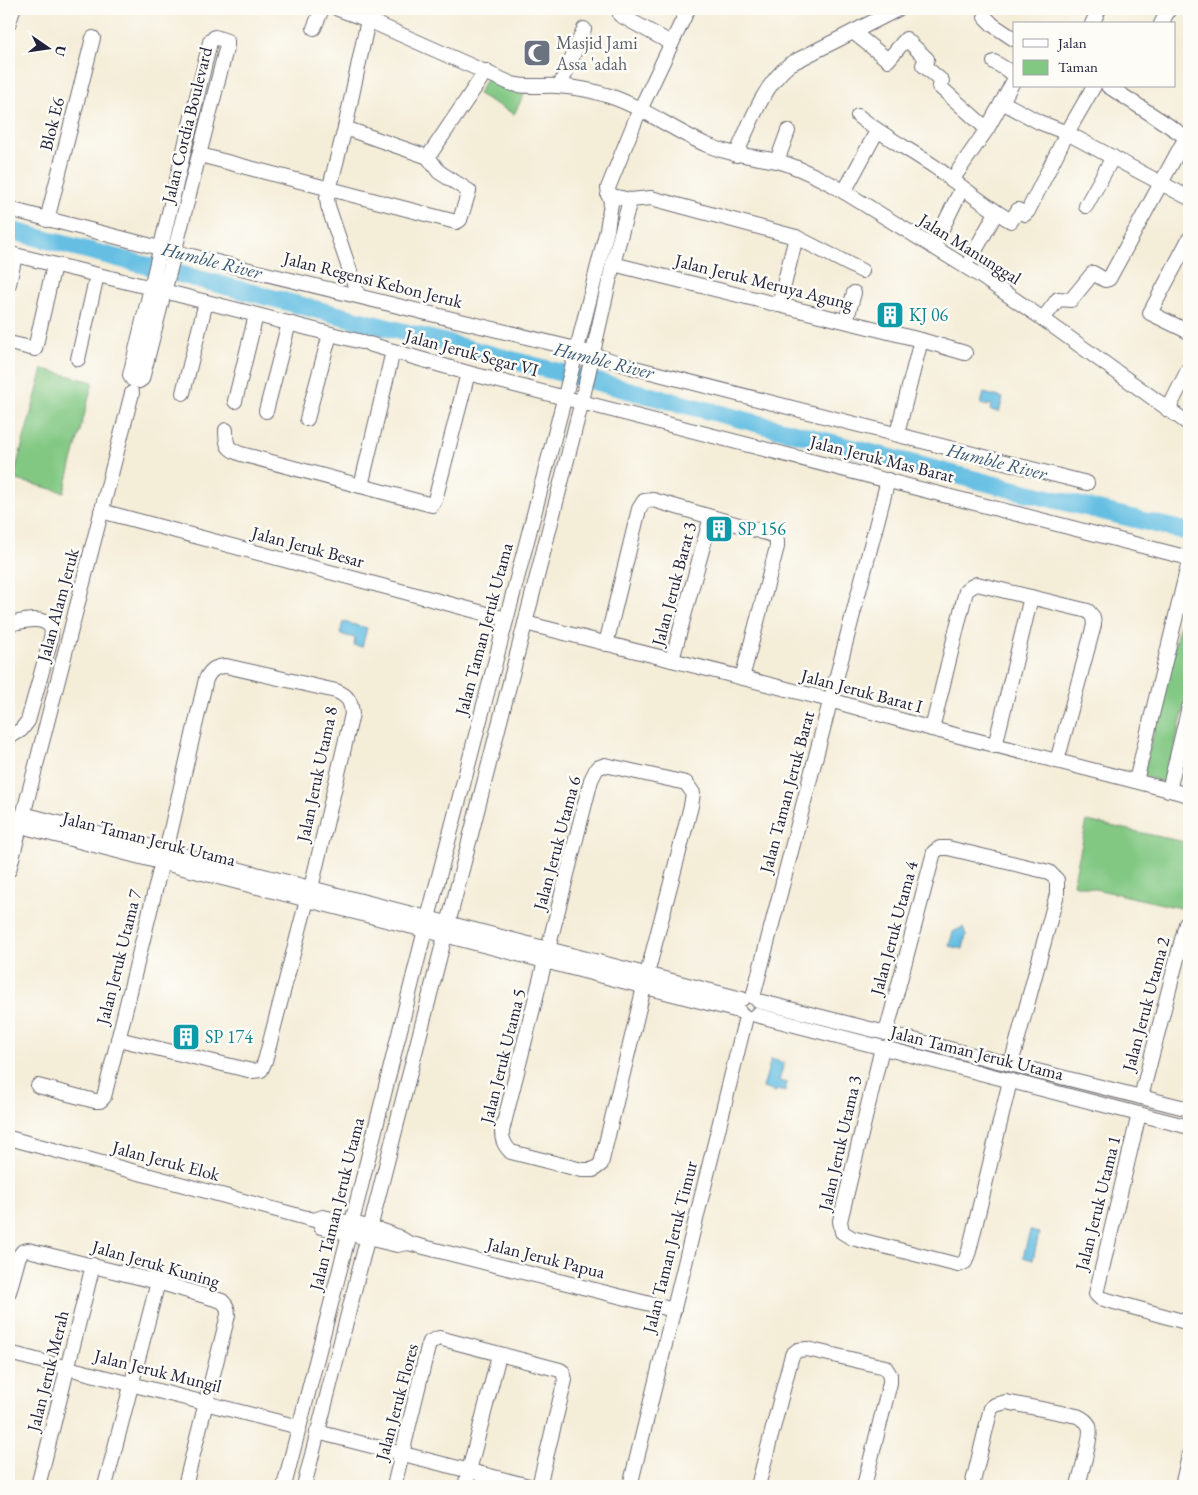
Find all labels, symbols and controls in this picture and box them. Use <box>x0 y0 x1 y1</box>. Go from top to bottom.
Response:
north arrow <box>22 22 72 72</box>
legend <box>1013 22 1176 88</box>
place label: Masjid Jami Assa 'adah <box>555 31 638 75</box>
text: Jalan <box>1056 33 1087 52</box>
mosque icon: Masjid Jami Assa 'adah <box>522 38 552 68</box>
text: U <box>51 44 71 59</box>
street label: Jalan Cordia Boulevard <box>156 44 217 207</box>
text: Taman <box>1058 57 1098 76</box>
street label: Blok E6 <box>34 94 69 153</box>
street label: Jalan Manunggal <box>913 207 1026 289</box>
water label: Humble River <box>158 236 265 285</box>
street label: Jalan Regensi Kebon Jeruk <box>279 246 466 313</box>
street label: Jalan Jeruk Meruya Agung <box>671 248 856 315</box>
building icon: KJ 06 <box>875 300 905 330</box>
place label: KJ 06 <box>909 303 949 326</box>
street label: Jalan Jeruk Segar VI <box>401 323 541 381</box>
water label: Humble River <box>550 336 657 385</box>
street label: Jalan Jeruk Mas Barat <box>806 429 957 488</box>
water label: Humble River <box>943 437 1050 486</box>
building icon: SP 156 <box>704 514 734 544</box>
place label: SP 156 <box>738 517 786 540</box>
street label: Jalan Jeruk Barat 3 <box>645 519 701 650</box>
street label: Jalan Jeruk Besar <box>248 520 367 573</box>
street label: Jalan Taman Jeruk Utama <box>449 539 518 720</box>
street label: Jalan Alam Jeruk <box>31 545 84 666</box>
street label: Jalan Jeruk Barat I <box>797 663 925 718</box>
street label: Jalan Jeruk Utama 8 <box>290 704 342 846</box>
street label: Jalan Taman Jeruk Barat <box>753 708 819 877</box>
street label: Jalan Jeruk Utama 6 <box>527 773 586 914</box>
street label: Jalan Taman Jeruk Utama <box>58 805 239 871</box>
street label: Jalan Jeruk Utama 4 <box>864 858 923 999</box>
street label: Jalan Jeruk Utama 7 <box>90 887 146 1029</box>
street label: Jalan Jeruk Utama 2 <box>1116 934 1175 1075</box>
street label: Jalan Jeruk Utama 5 <box>474 986 530 1128</box>
street label: Jalan Taman Jeruk Utama <box>886 1019 1067 1085</box>
building icon: SP 174 <box>171 1022 201 1052</box>
place label: SP 174 <box>205 1025 253 1048</box>
street label: Jalan Jeruk Utama 3 <box>812 1073 866 1215</box>
street label: Jalan Taman Jeruk Utama <box>303 1114 369 1295</box>
street label: Jalan Jeruk Utama 1 <box>1069 1133 1125 1275</box>
street label: Jalan Jeruk Elok <box>108 1135 223 1186</box>
street label: Jalan Taman Jeruk Timur <box>637 1159 702 1337</box>
street label: Jalan Jeruk Papua <box>483 1231 608 1283</box>
street label: Jalan Jeruk Kuning <box>88 1234 223 1293</box>
street label: Jalan Jeruk Merah <box>21 1308 74 1436</box>
street label: Jalan Jeruk Flores <box>369 1341 423 1465</box>
street label: Jalan Jeruk Mungil <box>90 1343 224 1397</box>

